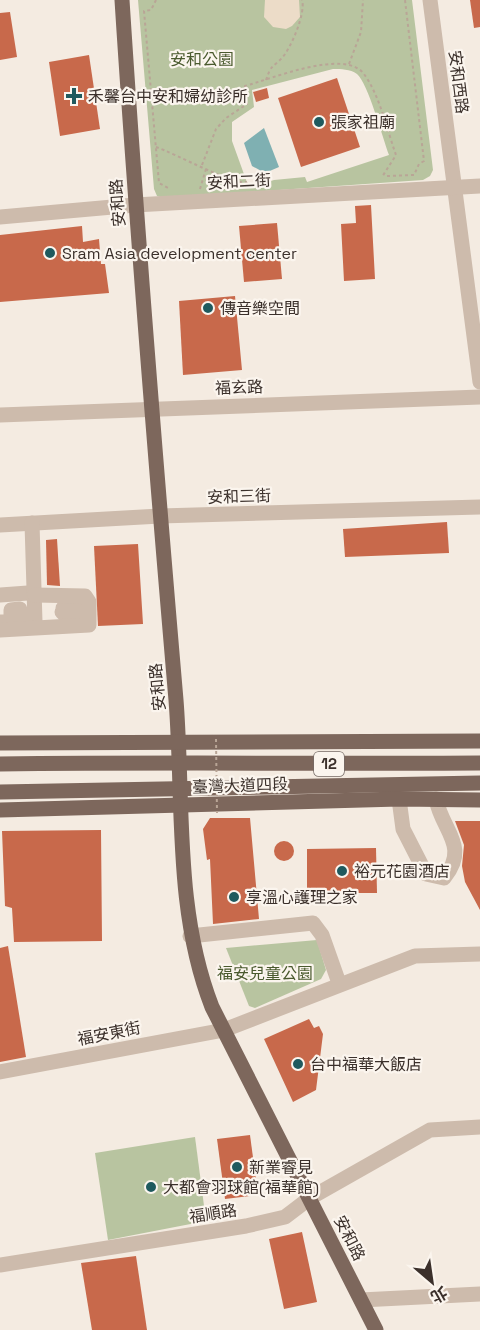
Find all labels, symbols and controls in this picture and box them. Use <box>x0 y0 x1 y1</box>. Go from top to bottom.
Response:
park label: 安和公園 <box>170 49 234 70</box>
street label: 安和西路 <box>444 49 473 115</box>
place label: 禾馨台中安和婦幼診所 <box>88 86 248 107</box>
marker: 禾馨台中安和婦幼診所 <box>65 87 83 105</box>
place label: 張家祖廟 <box>331 112 395 133</box>
marker: 張家祖廟 <box>312 115 326 129</box>
street label: 安和二街 <box>207 169 272 194</box>
street label: 安和路 <box>105 178 130 228</box>
place label: Sram Asia development center <box>62 243 297 264</box>
marker: Sram Asia development center <box>43 246 57 260</box>
place label: 傳音樂空間 <box>220 298 300 319</box>
marker: 傳音樂空間 <box>201 301 215 315</box>
street label: 福玄路 <box>215 376 263 399</box>
street label: 安和三街 <box>207 485 271 508</box>
street label: 安和路 <box>145 662 170 712</box>
road number: 12 <box>314 752 344 776</box>
street label: 臺灣大道四段 <box>192 773 288 798</box>
place label: 裕元花園酒店 <box>354 861 450 882</box>
marker: 裕元花園酒店 <box>335 864 349 878</box>
place label: 享溫心護理之家 <box>246 887 358 908</box>
marker: 享溫心護理之家 <box>227 890 241 904</box>
park label: 福安兒童公園 <box>217 963 313 984</box>
street label: 福安東街 <box>76 1017 143 1050</box>
place label: 台中福華大飯店 <box>310 1054 422 1075</box>
marker: 台中福華大飯店 <box>291 1057 305 1071</box>
place label: 新業睿見 <box>249 1157 313 1178</box>
marker: 新業睿見 <box>230 1160 244 1174</box>
place label: 大都會羽球館(福華館) <box>163 1177 319 1198</box>
marker: 大都會羽球館(福華館) <box>144 1180 158 1194</box>
street label: 福順路 <box>188 1199 238 1228</box>
street label: 安和路 <box>329 1212 370 1264</box>
north arrow <box>402 1252 462 1312</box>
text: 北 <box>427 1282 451 1308</box>

